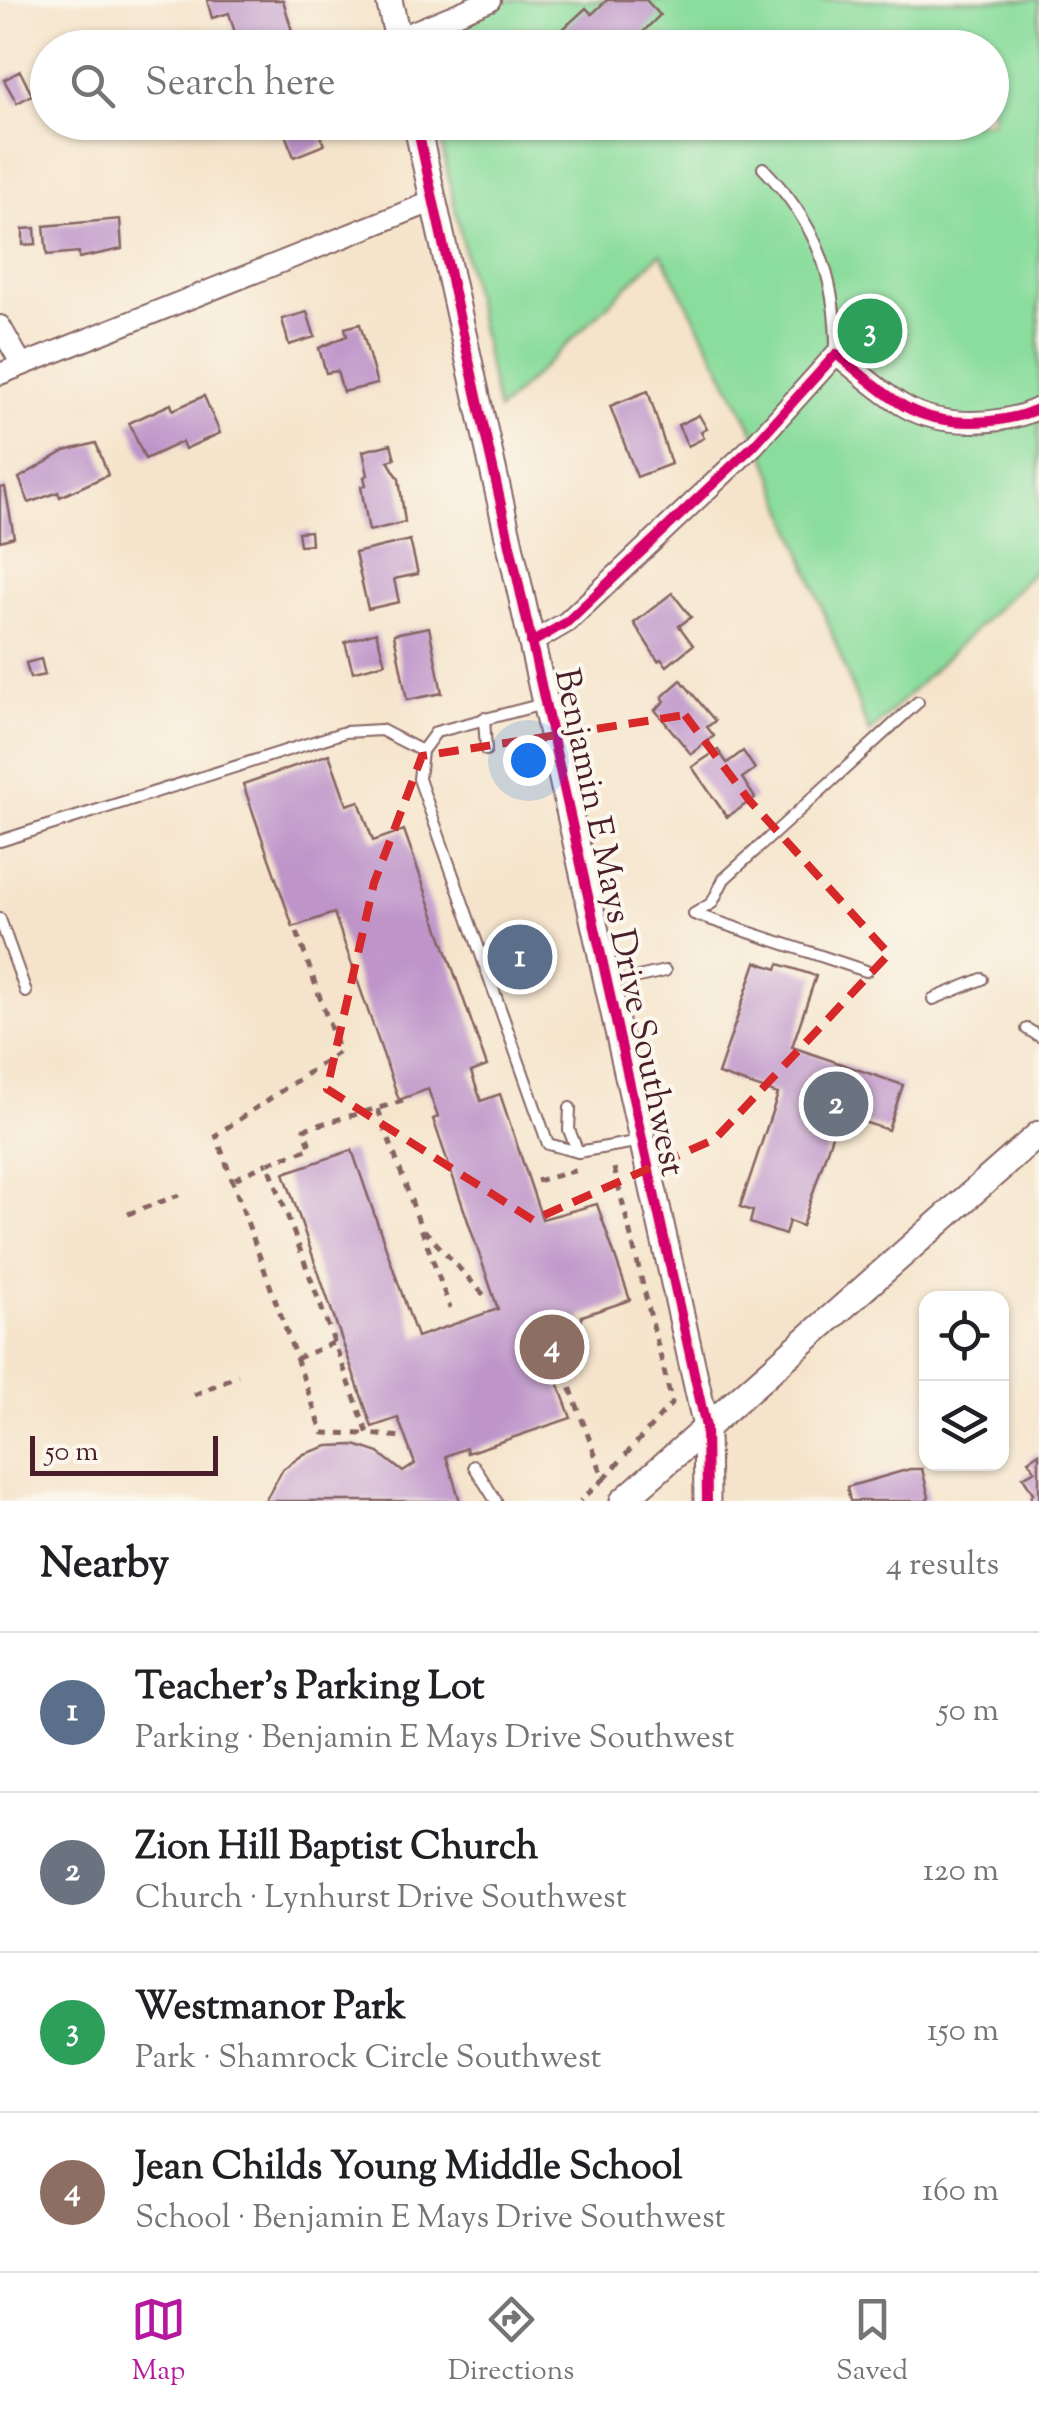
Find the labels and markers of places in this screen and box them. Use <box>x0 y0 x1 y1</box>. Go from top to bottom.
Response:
pin: 3 <box>838 294 902 368</box>
pin: 1 <box>488 920 552 994</box>
pin: 2 <box>804 1066 868 1142</box>
pin: 4 <box>520 1310 584 1384</box>

